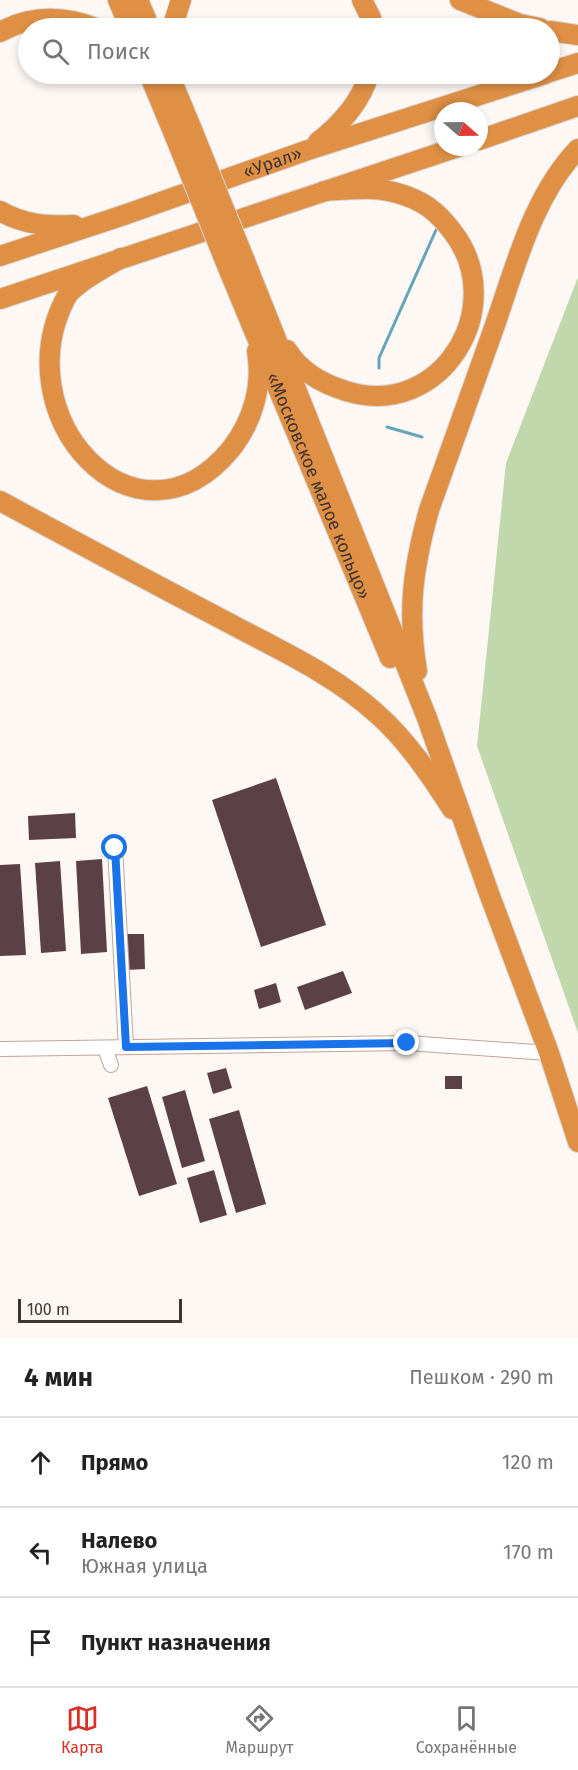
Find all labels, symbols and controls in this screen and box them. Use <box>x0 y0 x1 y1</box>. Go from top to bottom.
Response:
search box <box>18 18 560 84</box>
icon: search <box>39 35 72 68</box>
text: Поиск <box>87 38 150 65</box>
north arrow <box>434 102 488 156</box>
street label: «Урал» <box>240 142 305 183</box>
street label: «Московское малое кольцо» <box>262 369 375 603</box>
route start <box>101 834 127 860</box>
route end <box>393 1029 419 1055</box>
scale bar <box>18 1296 182 1324</box>
text: 100 m <box>27 1300 70 1319</box>
text: 4 мин <box>24 1362 93 1393</box>
text: Пешком · 290 m <box>409 1365 554 1389</box>
icon: ahead <box>24 1446 57 1479</box>
text: Прямо <box>81 1449 148 1476</box>
text: 120 m <box>502 1450 554 1474</box>
text: Налево <box>81 1527 157 1554</box>
icon: left <box>24 1536 57 1569</box>
text: 170 m <box>503 1540 554 1564</box>
text: Южная улица <box>81 1554 208 1578</box>
icon: arrive <box>24 1626 57 1659</box>
text: Пункт назначения <box>81 1629 271 1656</box>
tab: Карта <box>61 1702 103 1757</box>
tab: Маршрут <box>226 1702 294 1757</box>
tab: Сохранённые <box>416 1702 517 1757</box>

